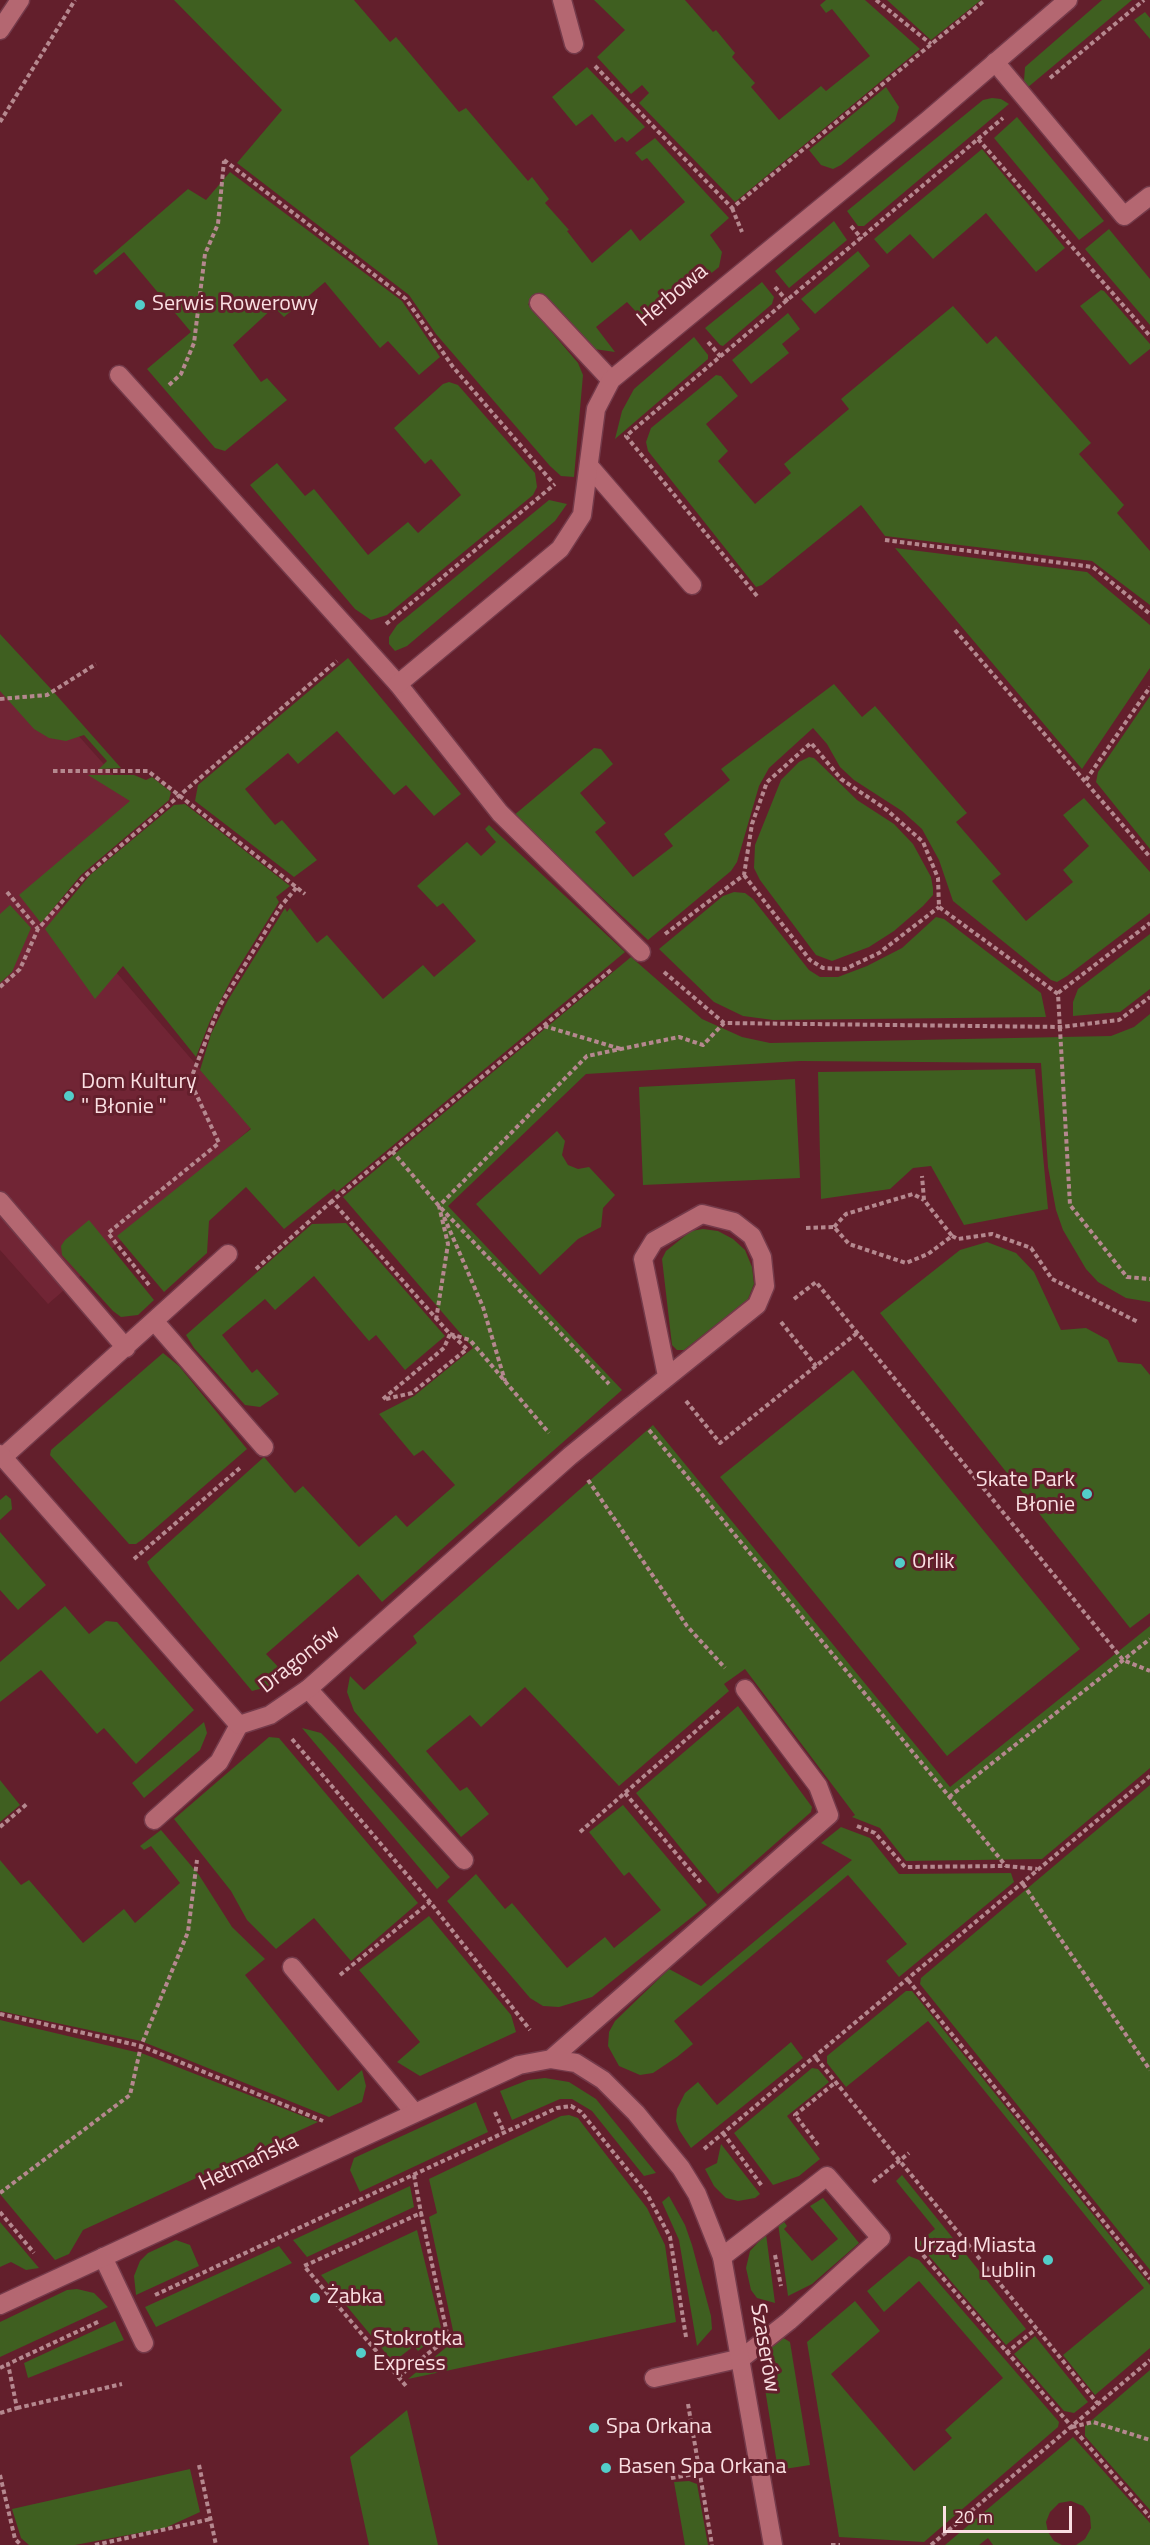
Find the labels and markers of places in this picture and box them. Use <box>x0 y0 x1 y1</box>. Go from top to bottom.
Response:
place label: Serwis Rowerowy <box>152 292 318 318</box>
marker: Serwis Rowerowy <box>133 298 147 312</box>
place label: Dom Kultury " Błonie " <box>81 1070 197 1122</box>
marker: Dom Kultury " Błonie " <box>62 1089 76 1103</box>
place label: Skate Park Błonie <box>976 1468 1075 1520</box>
marker: Skate Park Błonie <box>1080 1487 1094 1501</box>
place label: Orlik <box>912 1550 955 1576</box>
marker: Orlik <box>893 1556 907 1570</box>
place label: Urząd Miasta Lublin <box>913 2234 1036 2286</box>
marker: Urząd Miasta Lublin <box>1041 2253 1055 2267</box>
place label: Żabka <box>327 2285 383 2311</box>
marker: Żabka <box>308 2291 322 2305</box>
place label: Stokrotka Express <box>373 2327 463 2378</box>
marker: Stokrotka Express <box>354 2346 368 2360</box>
place label: Spa Orkana <box>606 2415 712 2441</box>
marker: Spa Orkana <box>587 2421 601 2435</box>
place label: Basen Spa Orkana <box>618 2455 786 2481</box>
marker: Basen Spa Orkana <box>599 2461 613 2475</box>

